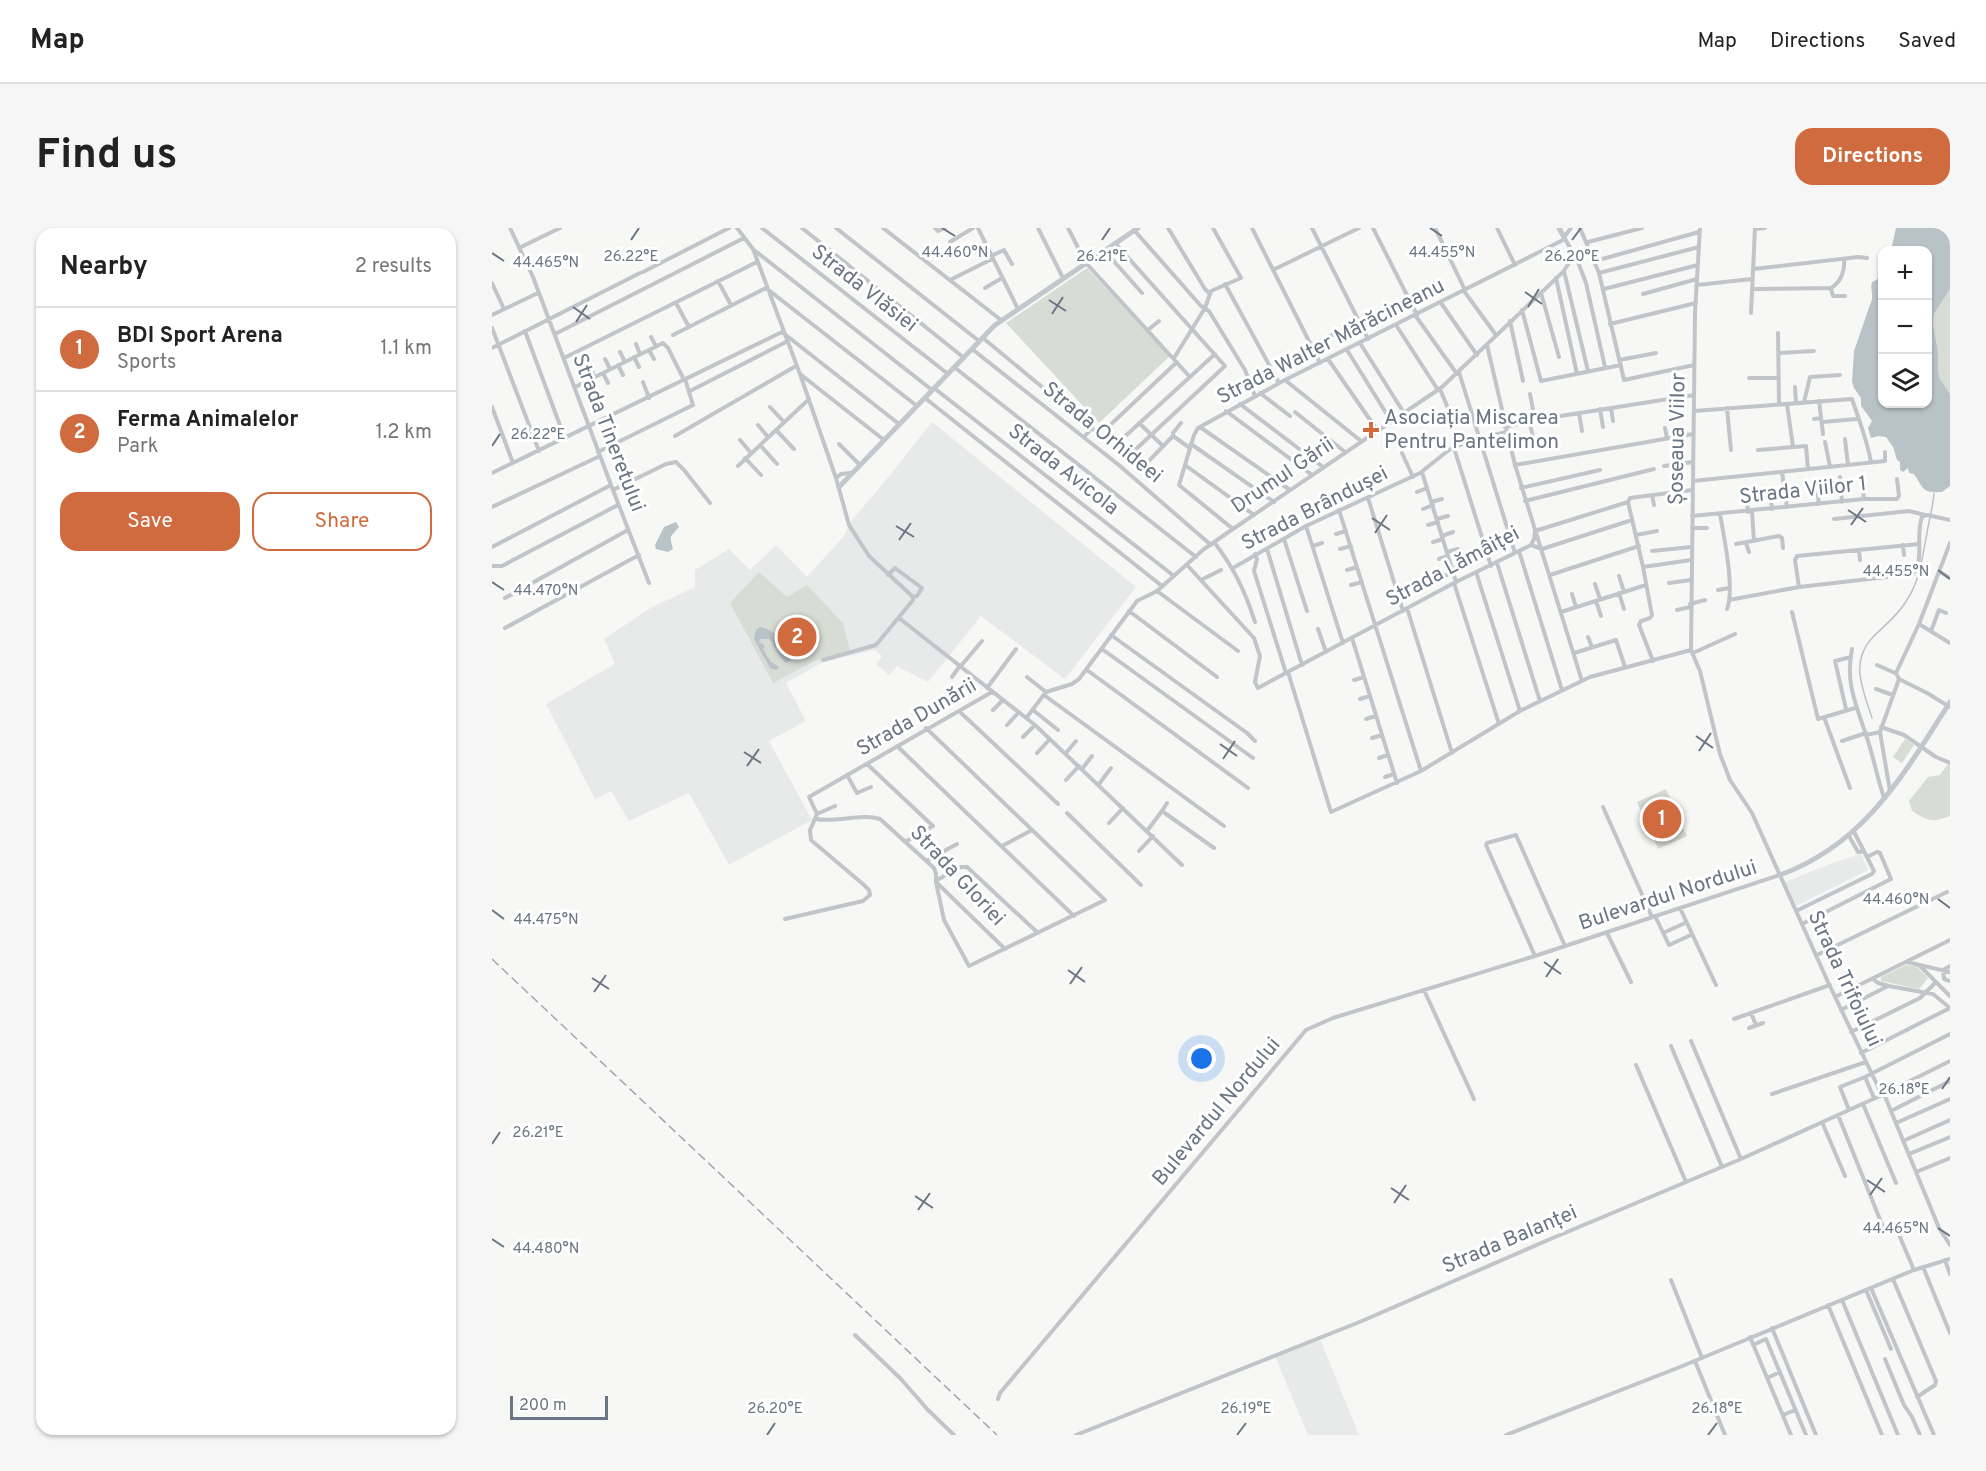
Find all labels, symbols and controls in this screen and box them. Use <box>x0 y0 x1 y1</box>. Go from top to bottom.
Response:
text: Map <box>30 23 85 59</box>
text: Map <box>1697 28 1737 55</box>
text: Directions <box>1770 28 1865 55</box>
text: Saved <box>1898 28 1956 55</box>
button: Directions <box>1795 128 1950 185</box>
text: Find us <box>36 130 177 183</box>
street label: Strada Vlăsiei <box>805 239 923 339</box>
text: 44.460°N <box>922 244 988 263</box>
text: 44.455°N <box>1409 244 1475 263</box>
map controls <box>1878 246 1932 408</box>
button: + <box>1878 246 1932 300</box>
text: 26.22°E <box>604 248 659 267</box>
text: 26.21°E <box>1076 248 1128 267</box>
text: 26.20°E <box>1544 248 1600 267</box>
text: Nearby <box>60 251 148 284</box>
text: 2 results <box>355 254 432 280</box>
text: 44.465°N <box>513 254 579 273</box>
street label: Strada Walter Mărăcineanu <box>1213 273 1449 411</box>
button: − <box>1878 300 1932 354</box>
text: BDI Sport Arena <box>117 323 283 350</box>
text: 1 <box>76 336 84 362</box>
text: 1.1 km <box>380 336 432 362</box>
text: Sports <box>117 350 177 376</box>
street label: Strada Tineretului <box>565 350 651 516</box>
button: layers <box>1878 354 1932 408</box>
street label: Șoseaua Viilor <box>1663 373 1693 505</box>
street label: Strada Orhideei <box>1036 376 1168 490</box>
place label: Asociația Miscarea Pentru Pantelimon <box>1384 405 1559 456</box>
text: Ferma Animalelor <box>117 407 298 434</box>
street label: Strada Avicola <box>1002 418 1124 522</box>
text: 2 <box>73 420 86 446</box>
text: 1.2 km <box>376 420 432 446</box>
marker: Asociația Miscarea Pentru Pantelimon <box>1362 421 1380 439</box>
text: 26.22°E <box>511 426 566 445</box>
street label: Drumul Gării <box>1226 432 1340 520</box>
text: Park <box>117 434 158 460</box>
street label: Strada Brândușei <box>1237 460 1393 558</box>
street label: Strada Viilor 1 <box>1738 471 1868 511</box>
button: Save <box>60 492 240 551</box>
button: Share <box>252 492 432 551</box>
street label: Strada Lămâiței <box>1381 520 1525 614</box>
text: 44.455°N <box>1863 563 1929 582</box>
text: 44.470°N <box>514 582 578 601</box>
pin: 2 <box>778 614 816 660</box>
street label: Strada Dunării <box>852 673 982 763</box>
pin: 1 <box>1642 796 1682 842</box>
street label: Strada Gloriei <box>903 820 1011 932</box>
street label: Bulevardul Nordului <box>1575 854 1761 938</box>
text: 44.460°N <box>1863 891 1929 910</box>
street label: Strada Trifoiului <box>1801 907 1887 1051</box>
text: 44.475°N <box>513 911 579 930</box>
street label: Bulevardul Nordului <box>1147 1032 1287 1192</box>
your location <box>1187 1044 1216 1073</box>
text: 26.18°E <box>1878 1081 1930 1100</box>
text: 26.21°E <box>512 1124 564 1143</box>
street label: Strada Balanței <box>1438 1199 1582 1281</box>
text: 44.465°N <box>1863 1220 1929 1239</box>
text: 44.480°N <box>513 1240 579 1259</box>
scale bar <box>510 1393 608 1420</box>
text: 200 m <box>519 1396 567 1416</box>
text: 26.20°E <box>747 1400 803 1419</box>
text: 26.19°E <box>1220 1400 1272 1419</box>
text: 26.18°E <box>1691 1400 1743 1419</box>

